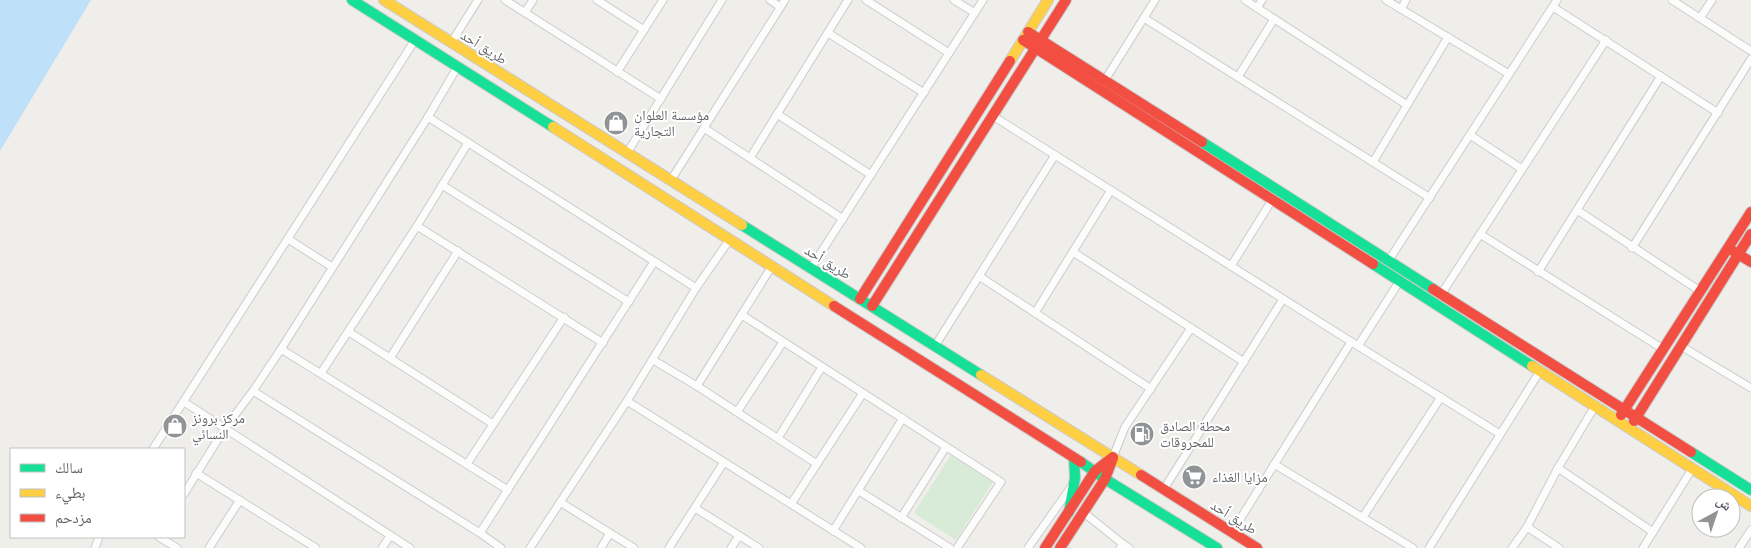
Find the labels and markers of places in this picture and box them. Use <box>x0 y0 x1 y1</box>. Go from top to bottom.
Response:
place label: مؤسسة العلوان التجارية <box>634 107 709 140</box>
shop icon: مؤسسة العلوان التجارية <box>603 110 629 136</box>
place label: مركز برونز النسائي <box>191 410 245 446</box>
shop icon: مركز برونز النسائي <box>162 413 188 439</box>
place label: محطة الصادق للمحروقات <box>1160 418 1230 451</box>
fuel station icon: محطة الصادق للمحروقات <box>1129 421 1155 447</box>
supermarket icon: مزايا الغذاء <box>1181 464 1207 490</box>
place label: مزايا الغذاء <box>1212 469 1268 486</box>

